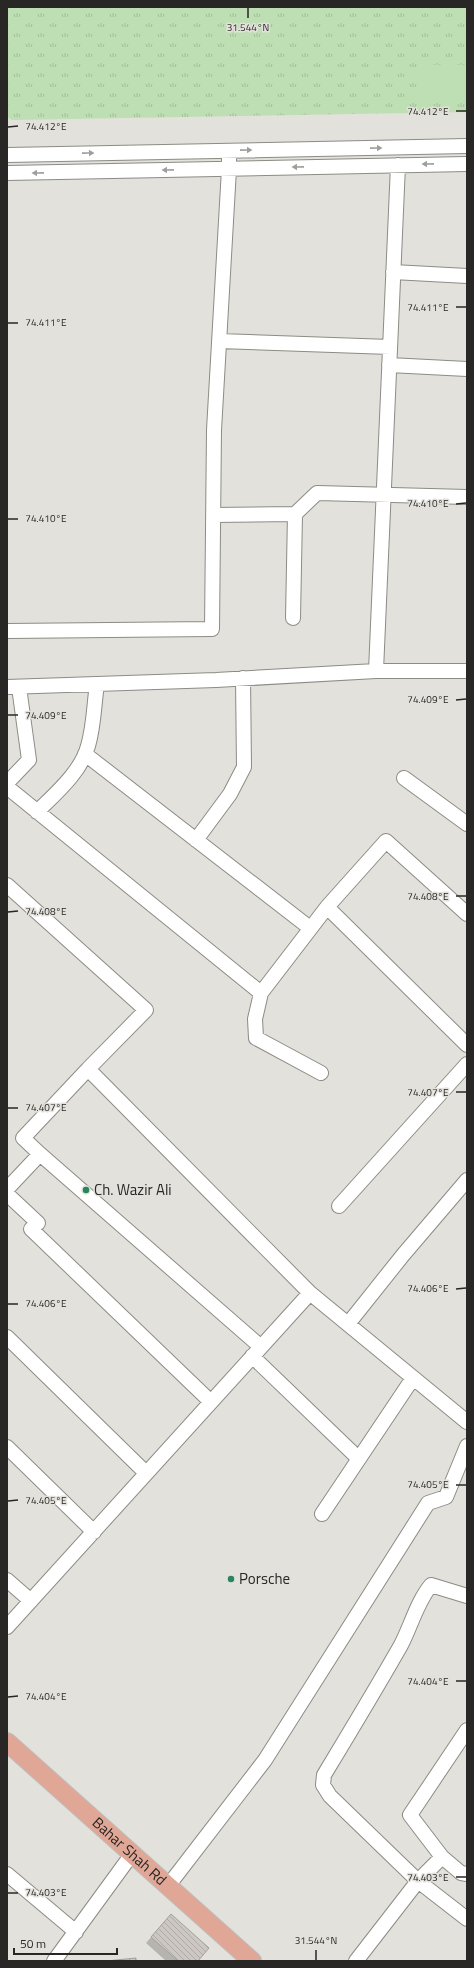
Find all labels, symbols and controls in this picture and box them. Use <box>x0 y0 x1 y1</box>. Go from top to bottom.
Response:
text: 31.544°N <box>227 20 269 35</box>
text: 74.412°E <box>407 104 449 119</box>
text: 74.412°E <box>25 119 67 134</box>
one-way arrow <box>370 145 383 151</box>
one-way arrow <box>240 147 252 154</box>
one-way arrow <box>82 150 94 157</box>
one-way arrow <box>422 161 434 168</box>
one-way arrow <box>291 164 304 170</box>
one-way arrow <box>161 167 174 173</box>
one-way arrow <box>32 169 44 176</box>
text: 74.411°E <box>407 300 449 315</box>
text: 74.411°E <box>25 315 67 330</box>
text: 74.410°E <box>407 496 449 511</box>
text: 74.410°E <box>25 511 67 526</box>
text: 74.409°E <box>407 692 449 707</box>
text: 74.409°E <box>25 708 67 723</box>
text: 74.408°E <box>407 889 449 904</box>
text: 74.408°E <box>25 904 67 919</box>
text: 74.407°E <box>407 1085 449 1100</box>
text: 74.407°E <box>25 1100 67 1115</box>
place label: Ch. Wazir Ali <box>94 1178 172 1201</box>
marker: Ch. Wazir Ali <box>81 1185 91 1195</box>
text: 74.406°E <box>407 1281 449 1296</box>
text: 74.406°E <box>25 1296 67 1311</box>
text: 74.405°E <box>407 1477 449 1492</box>
text: 74.405°E <box>25 1493 67 1508</box>
place label: Porsche <box>239 1567 290 1590</box>
marker: Porsche <box>226 1574 236 1584</box>
text: 74.404°E <box>407 1674 449 1689</box>
text: 74.404°E <box>25 1689 67 1704</box>
street label: Bahar Shah Rd <box>87 1811 172 1890</box>
text: 74.403°E <box>407 1870 449 1885</box>
text: 74.403°E <box>25 1885 67 1900</box>
scale bar <box>14 1930 117 1956</box>
text: 31.544°N <box>295 1933 337 1948</box>
text: 50 m <box>20 1934 46 1953</box>

